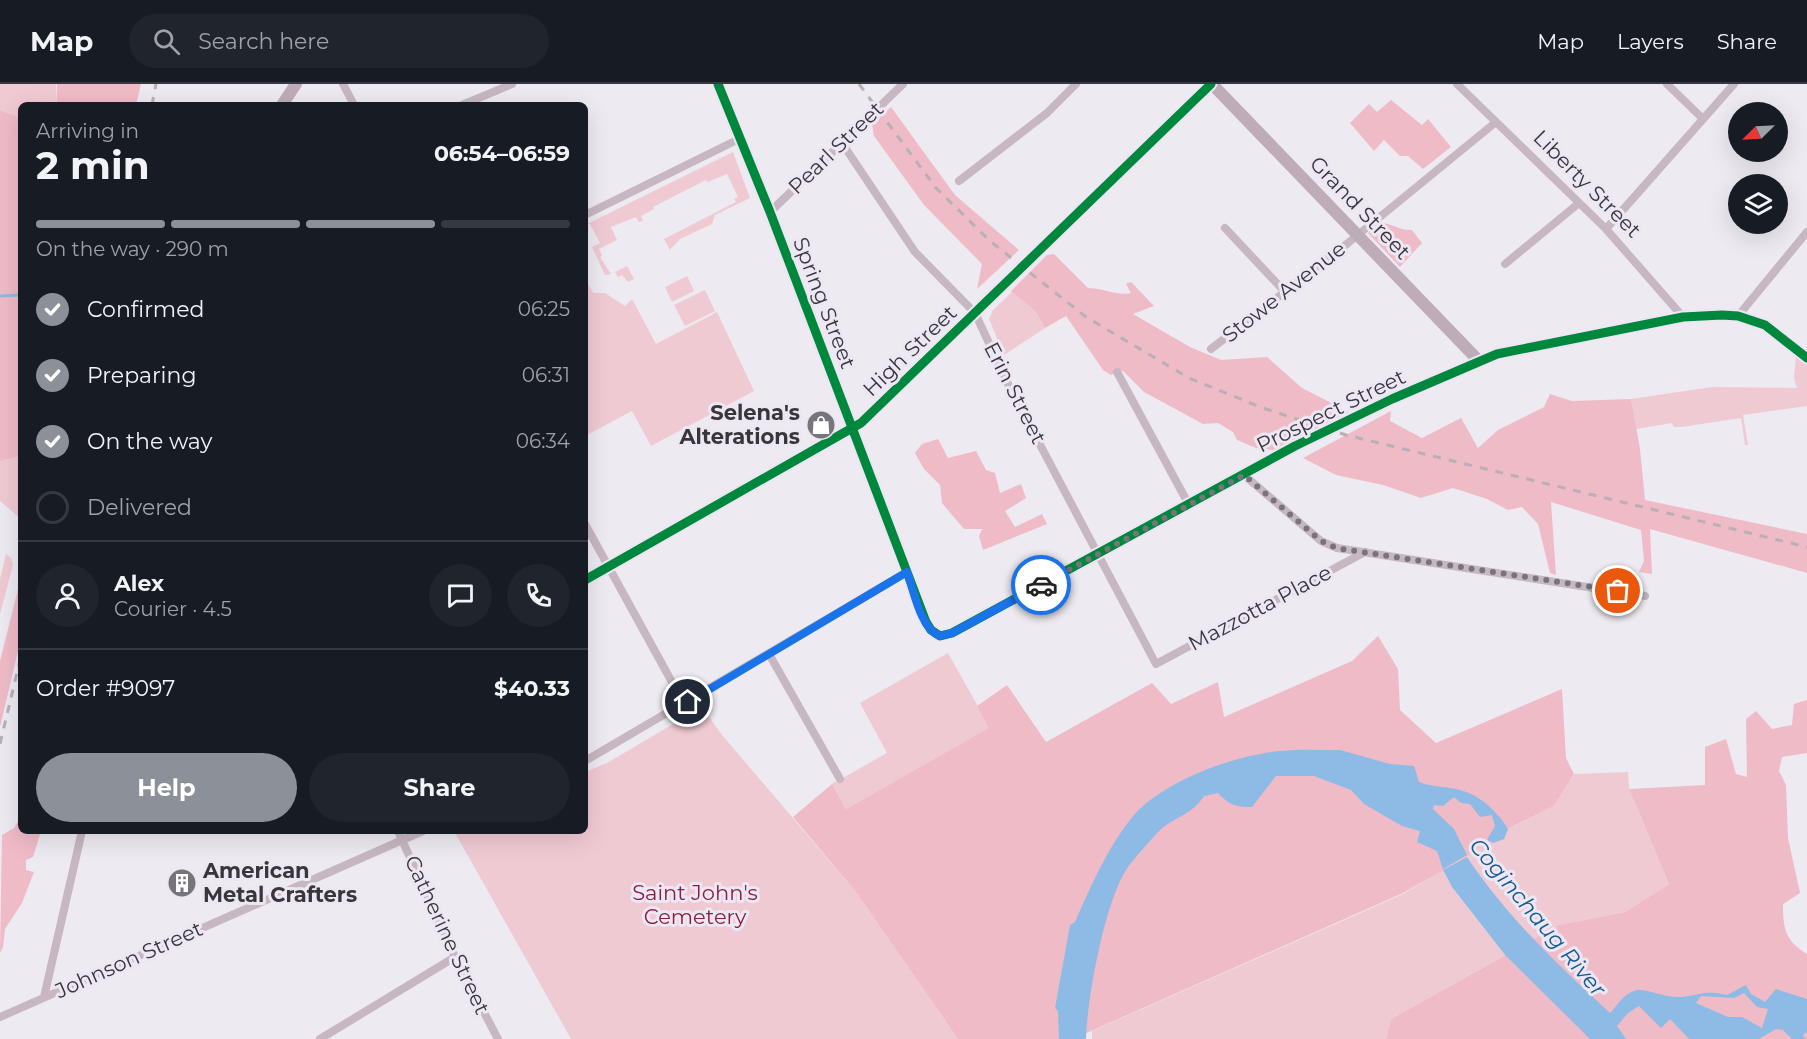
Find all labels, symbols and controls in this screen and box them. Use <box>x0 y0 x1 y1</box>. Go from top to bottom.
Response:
search box <box>129 14 549 68</box>
text: Map <box>30 24 93 58</box>
icon: search <box>150 25 183 58</box>
text: Search here <box>198 28 329 55</box>
text: Map <box>1537 29 1584 54</box>
text: Layers <box>1617 29 1684 54</box>
text: Share <box>1717 29 1777 54</box>
street label: Pearl Street <box>783 96 888 199</box>
north arrow <box>1728 102 1788 162</box>
map controls <box>1728 102 1788 234</box>
text: Arriving in <box>36 119 139 143</box>
street label: Liberty Street <box>1528 125 1646 243</box>
text: 06:54–06:59 <box>434 140 570 167</box>
text: 2 min <box>36 141 150 189</box>
street label: Grand Street <box>1305 151 1416 264</box>
button: layers <box>1728 174 1788 234</box>
street label: Spring Street <box>788 234 861 372</box>
street label: Stowe Avenue <box>1217 236 1350 347</box>
text: On the way · 290 m <box>36 237 229 261</box>
icon: check <box>36 293 69 326</box>
text: Confirmed <box>87 296 204 323</box>
text: 06:25 <box>518 297 570 321</box>
street label: High Street <box>858 300 962 401</box>
street label: Erin Street <box>979 338 1052 448</box>
icon: check <box>36 359 69 392</box>
text: Preparing <box>87 362 196 389</box>
text: 06:31 <box>522 363 570 387</box>
street label: Prospect Street <box>1252 364 1409 457</box>
place label: Selena's Alterations <box>678 400 800 449</box>
shop icon: Selena's Alterations <box>805 409 837 441</box>
icon: check <box>36 425 69 458</box>
text: On the way <box>87 428 212 455</box>
text: 06:34 <box>516 429 570 453</box>
text: Delivered <box>87 494 192 521</box>
courier <box>1011 555 1071 615</box>
street label: Mazzotta Place <box>1184 559 1336 656</box>
button: person <box>36 564 99 627</box>
button: chat <box>429 564 492 627</box>
button: phone <box>507 564 570 627</box>
pin <box>1592 565 1643 616</box>
icon: car <box>1025 569 1058 602</box>
text: Alex <box>114 570 164 597</box>
icon: bag <box>1601 574 1634 607</box>
text: Courier · 4.5 <box>114 597 232 621</box>
text: Order #9097 <box>36 675 175 702</box>
text: $40.33 <box>494 675 570 702</box>
pin <box>662 676 713 727</box>
icon: home <box>671 685 704 718</box>
button: Help <box>36 753 297 822</box>
button: Share <box>309 753 570 822</box>
water label: Coginchaug River <box>1464 833 1612 1003</box>
street label: Catherine Street <box>400 851 495 1018</box>
place label: American Metal Crafters <box>202 858 357 907</box>
building icon: American Metal Crafters <box>166 867 198 899</box>
park label: Saint John's Cemetery <box>632 880 758 929</box>
street label: Johnson Street <box>50 916 206 1004</box>

